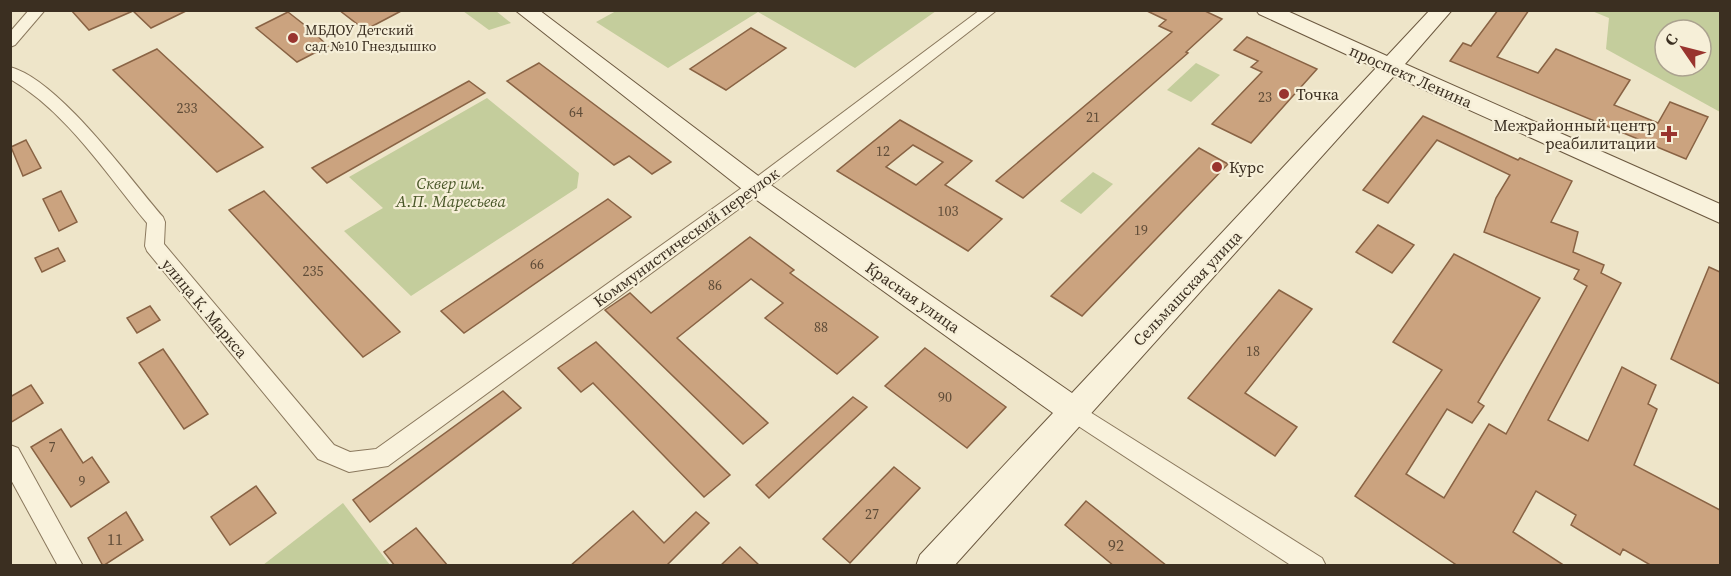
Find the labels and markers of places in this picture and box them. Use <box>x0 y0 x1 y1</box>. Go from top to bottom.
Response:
place label: МБДОУ Детский сад №10 Гнездышко <box>305 20 437 56</box>
marker: МБДОУ Детский сад №10 Гнездышко <box>286 31 300 45</box>
place label: Точка <box>1296 83 1340 105</box>
marker: Точка <box>1277 87 1291 101</box>
place label: Межрайонный центр реабилитации <box>1493 114 1656 154</box>
marker: Межрайонный центр реабилитации <box>1660 125 1678 143</box>
place label: Курс <box>1229 156 1264 178</box>
marker: Курс <box>1210 160 1224 174</box>

